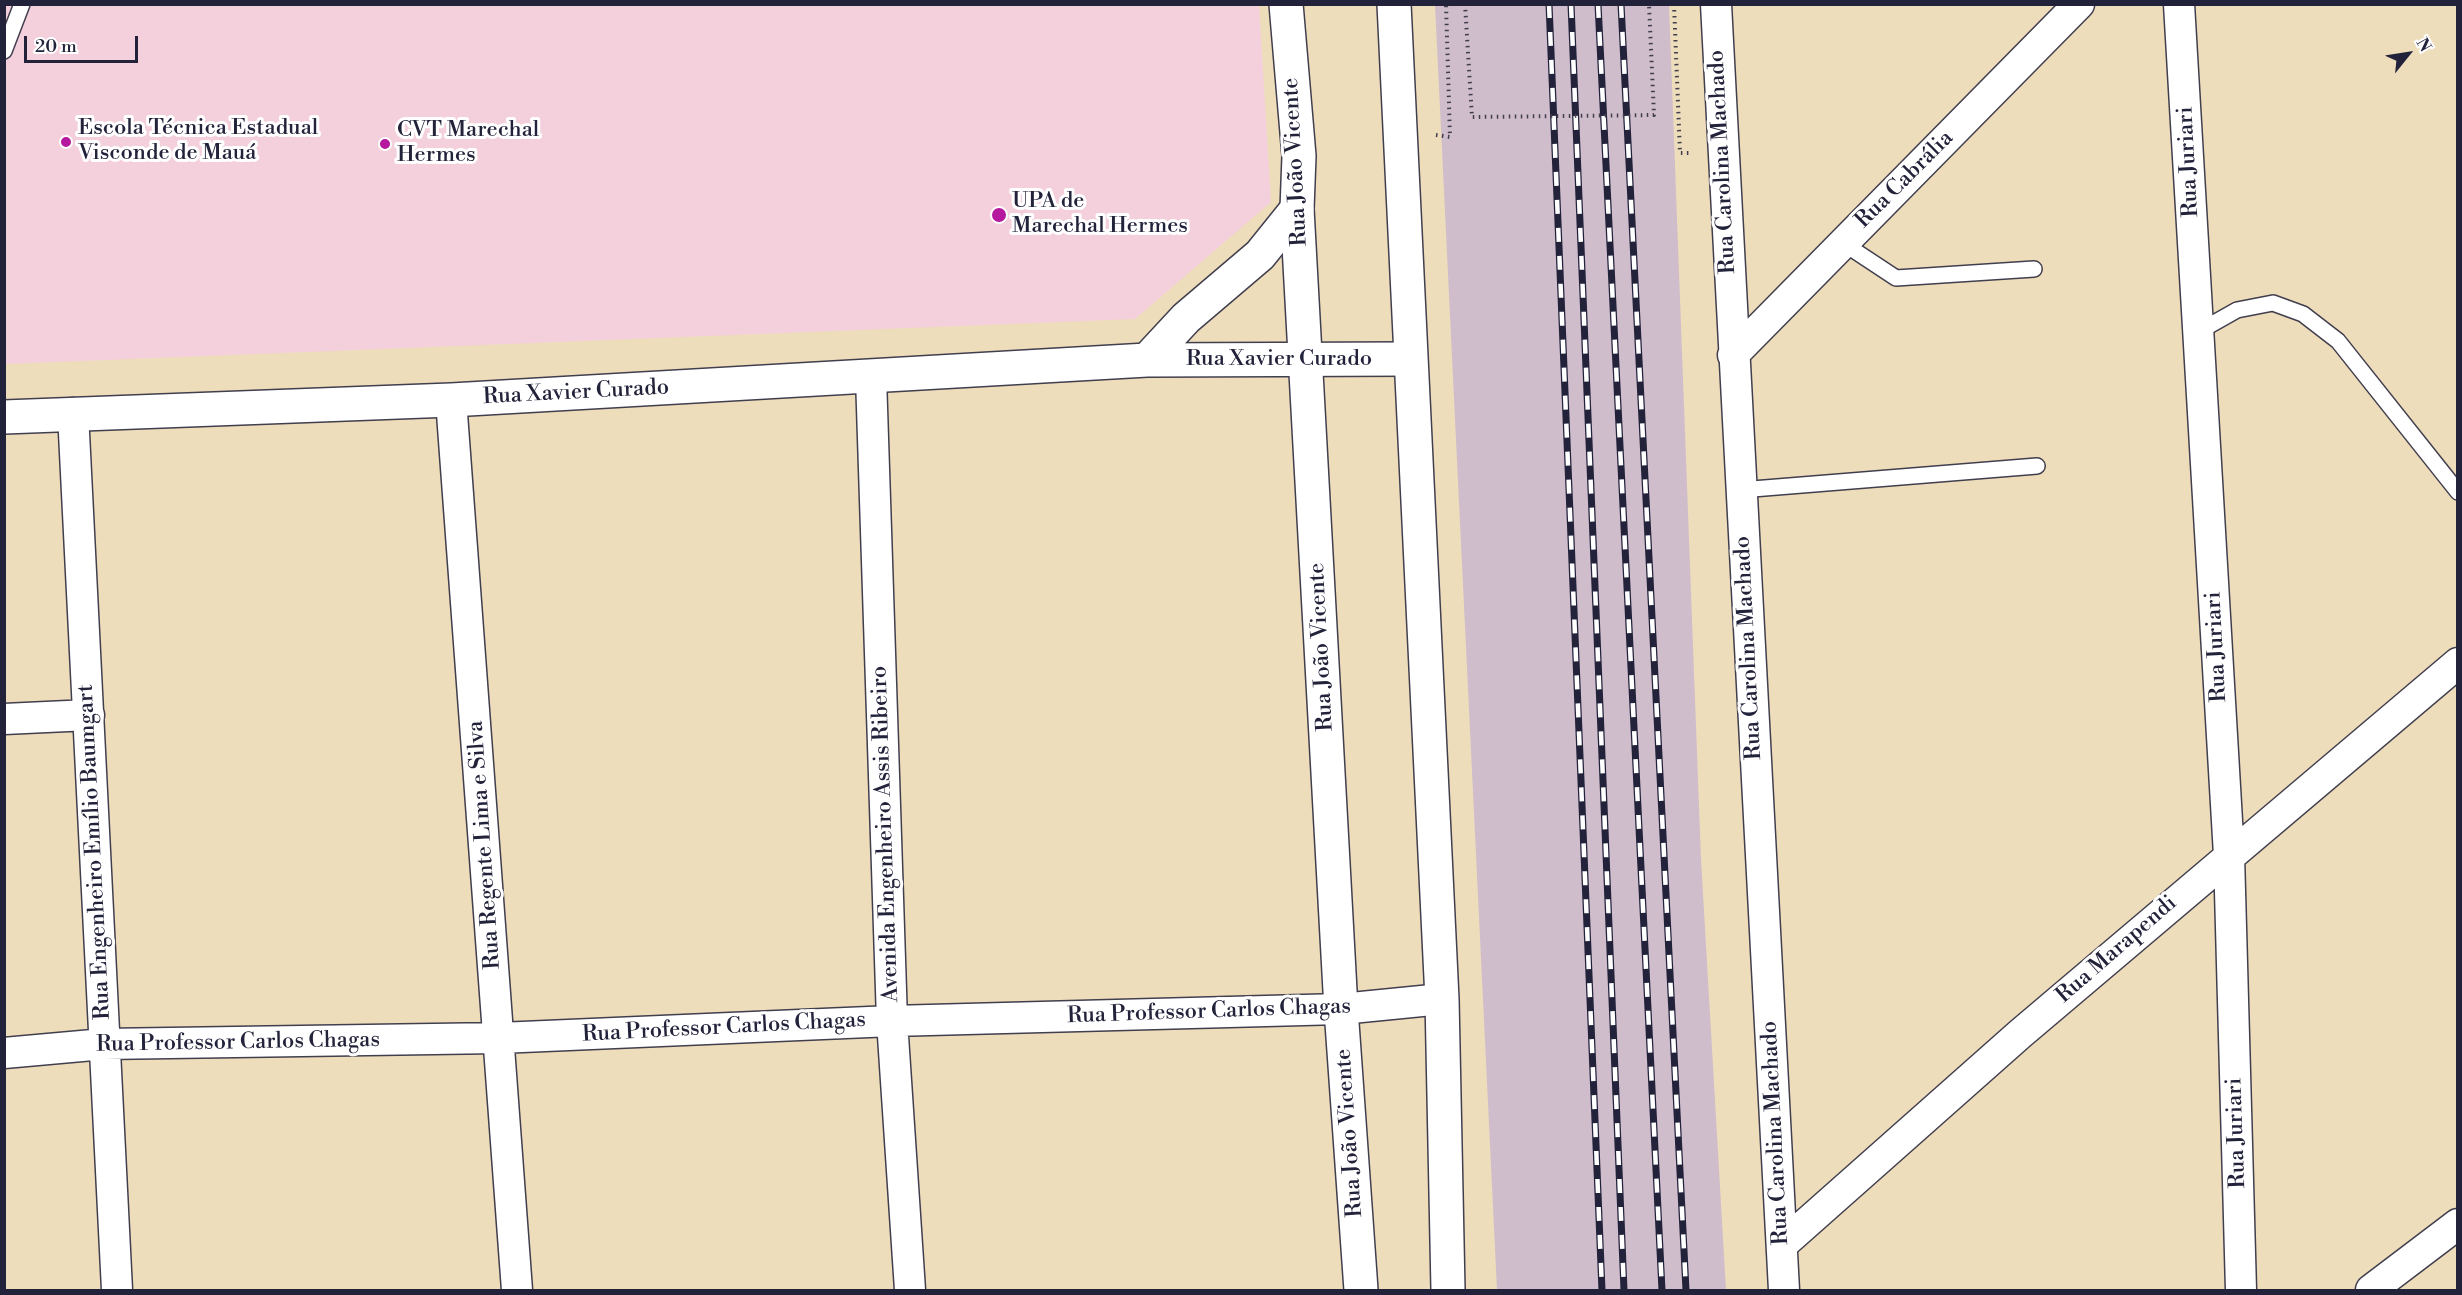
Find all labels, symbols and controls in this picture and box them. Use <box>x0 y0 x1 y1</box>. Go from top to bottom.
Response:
scale bar <box>27 24 141 62</box>
north arrow <box>2378 24 2438 84</box>
text: 20 m <box>35 35 77 58</box>
text: N <box>2412 35 2435 55</box>
street label: Rua Carolina Machado <box>1704 49 1742 275</box>
street label: Rua João Vicente <box>1278 77 1314 247</box>
street label: Rua Juriari <box>2173 106 2205 218</box>
place label: Escola Técnica Estadual Visconde de Mauá <box>78 116 318 168</box>
place label: CVT Marechal Hermes <box>397 118 539 170</box>
street label: Rua Cabrália <box>1851 126 1959 234</box>
marker: Escola Técnica Estadual Visconde de Mauá <box>59 135 73 149</box>
marker: CVT Marechal Hermes <box>378 137 392 151</box>
place label: UPA de Marechal Hermes <box>1012 189 1188 240</box>
marker: UPA de Marechal Hermes <box>990 206 1008 224</box>
street label: Rua Xavier Curado <box>1186 347 1372 373</box>
street label: Rua Xavier Curado <box>482 375 670 411</box>
street label: Rua Carolina Machado <box>1730 535 1768 761</box>
street label: Rua João Vicente <box>1304 562 1340 732</box>
street label: Rua Juriari <box>2201 591 2233 703</box>
street label: Avenida Engenheiro Assis Ribeiro <box>867 665 905 1003</box>
street label: Rua Engenheiro Emílio Baumgart <box>73 684 117 1020</box>
street label: Rua Regente Lima e Silva <box>463 720 507 970</box>
street label: Rua Marapendi <box>2051 890 2183 1010</box>
street label: Rua Professor Carlos Chagas <box>1067 994 1351 1030</box>
street label: Rua Professor Carlos Chagas <box>582 1007 866 1049</box>
street label: Rua Carolina Machado <box>1757 1020 1795 1246</box>
street label: Rua Professor Carlos Chagas <box>96 1027 380 1059</box>
street label: Rua João Vicente <box>1331 1048 1369 1218</box>
street label: Rua Juriari <box>2222 1077 2252 1189</box>

